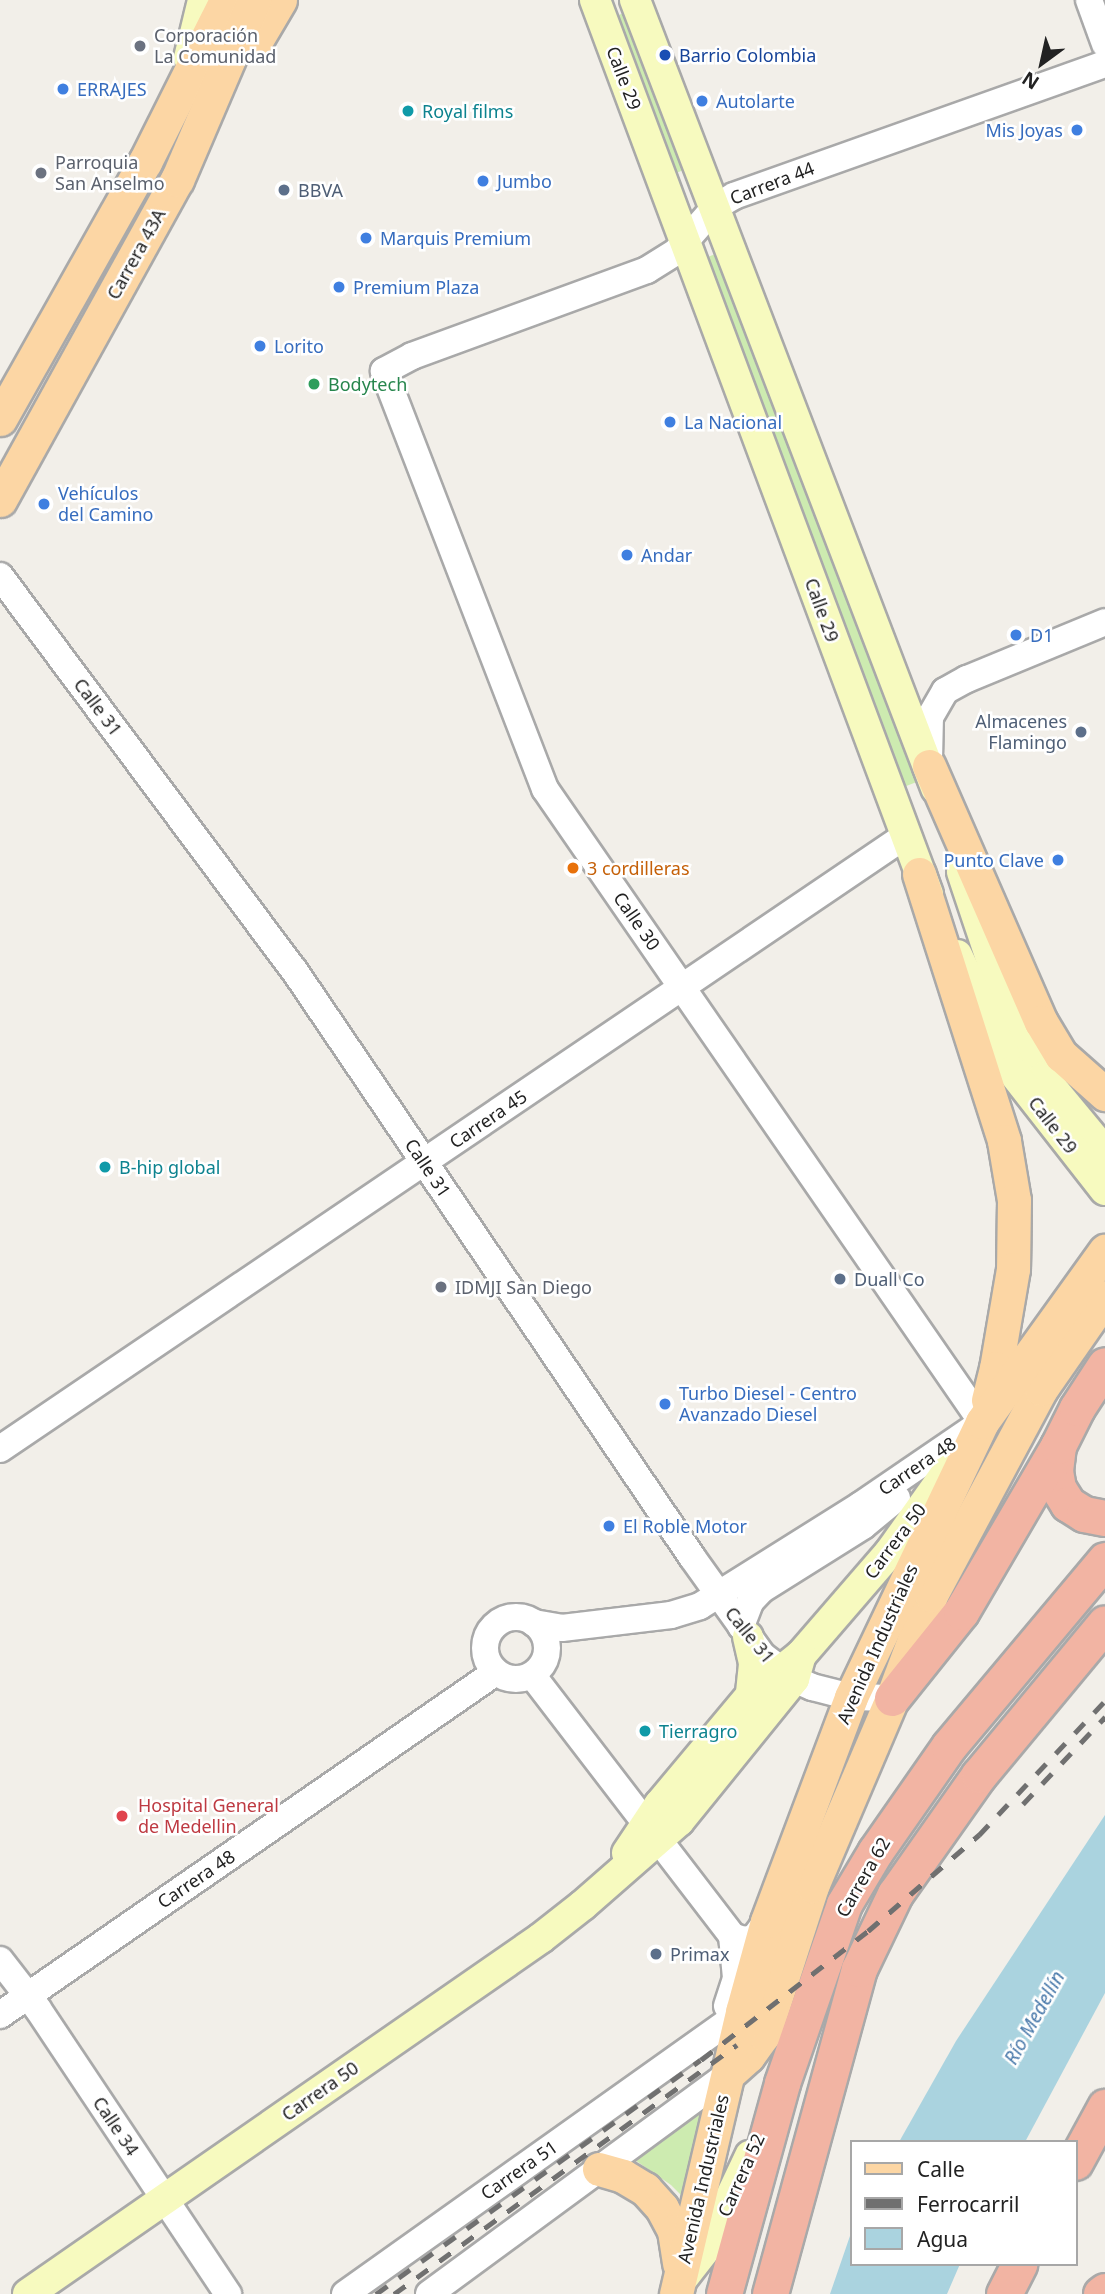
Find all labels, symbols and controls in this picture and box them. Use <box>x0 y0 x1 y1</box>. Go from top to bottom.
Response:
place label: Corporación La Comunidad <box>154 25 276 68</box>
north arrow <box>1007 28 1077 98</box>
marker: Corporación La Comunidad <box>132 38 148 54</box>
street label: Calle 29 <box>602 43 646 113</box>
place label: Barrio Colombia <box>679 44 816 66</box>
marker: Barrio Colombia <box>657 47 673 63</box>
text: N <box>1017 66 1044 96</box>
place label: ERRAJES <box>77 78 147 100</box>
marker: ERRAJES <box>55 81 71 97</box>
place label: Autolarte <box>716 90 795 112</box>
marker: Autolarte <box>694 93 710 109</box>
place label: Royal films <box>422 100 513 122</box>
marker: Royal films <box>400 103 416 119</box>
place label: Mis Joyas <box>985 119 1063 141</box>
marker: Mis Joyas <box>1069 122 1085 138</box>
place label: Parroquia San Anselmo <box>55 152 165 194</box>
street label: Carrera 44 <box>727 157 817 209</box>
marker: Parroquia San Anselmo <box>33 165 49 181</box>
place label: Jumbo <box>497 170 552 192</box>
marker: Jumbo <box>475 173 491 189</box>
place label: BBVA <box>298 179 343 201</box>
marker: BBVA <box>276 182 292 198</box>
street label: Carrera 43A <box>102 205 170 303</box>
place label: Marquis Premium <box>380 227 531 249</box>
marker: Marquis Premium <box>358 230 374 246</box>
place label: Premium Plaza <box>353 276 479 298</box>
marker: Premium Plaza <box>331 279 347 295</box>
place label: Lorito <box>274 335 324 357</box>
marker: Lorito <box>252 338 268 354</box>
place label: Bodytech <box>328 373 407 395</box>
marker: Bodytech <box>306 376 322 392</box>
place label: La Nacional <box>684 411 782 433</box>
marker: La Nacional <box>662 414 678 430</box>
place label: Vehículos del Camino <box>58 483 154 526</box>
marker: Vehículos del Camino <box>36 496 52 512</box>
place label: Andar <box>641 544 692 566</box>
marker: Andar <box>619 547 635 563</box>
street label: Calle 29 <box>801 575 843 645</box>
place label: D1 <box>1030 624 1053 646</box>
marker: D1 <box>1008 627 1024 643</box>
street label: Calle 31 <box>69 674 127 740</box>
place label: Almacenes Flamingo <box>975 711 1067 754</box>
marker: Almacenes Flamingo <box>1073 724 1089 740</box>
place label: Punto Clave <box>943 849 1044 871</box>
marker: Punto Clave <box>1050 852 1066 868</box>
place label: 3 cordilleras <box>587 857 690 879</box>
marker: 3 cordilleras <box>565 860 581 876</box>
street label: Calle 30 <box>609 888 665 954</box>
street label: Carrera 45 <box>445 1085 531 1153</box>
street label: Calle 29 <box>1024 1092 1082 1158</box>
street label: Calle 31 <box>401 1135 455 1201</box>
place label: B-hip global <box>119 1156 220 1178</box>
marker: B-hip global <box>97 1159 113 1175</box>
place label: Duall Co <box>854 1268 925 1290</box>
marker: Duall Co <box>832 1271 848 1287</box>
place label: IDMJI San Diego <box>455 1276 592 1298</box>
marker: IDMJI San Diego <box>433 1279 449 1295</box>
place label: Turbo Diesel - Centro Avanzado Diesel <box>679 1383 857 1426</box>
marker: Turbo Diesel - Centro Avanzado Diesel <box>657 1396 673 1412</box>
street label: Carrera 48 <box>874 1432 960 1500</box>
street label: Carrera 50 <box>860 1499 930 1583</box>
place label: El Roble Motor <box>623 1515 747 1537</box>
marker: El Roble Motor <box>601 1518 617 1534</box>
street label: Avenida Industriales <box>832 1561 922 1727</box>
street label: Calle 31 <box>721 1602 779 1668</box>
place label: Tierragro <box>659 1720 737 1742</box>
marker: Tierragro <box>637 1723 653 1739</box>
place label: Hospital General de Medellin <box>138 1795 279 1838</box>
marker: Hospital General de Medellin <box>112 1806 132 1826</box>
street label: Carrera 62 <box>832 1833 894 1921</box>
street label: Carrera 48 <box>153 1845 239 1913</box>
place label: Primax <box>670 1943 729 1965</box>
marker: Primax <box>648 1946 664 1962</box>
water label: Río Medellín <box>1000 1967 1070 2069</box>
street label: Carrera 50 <box>278 2057 362 2125</box>
street label: Calle 34 <box>89 2093 143 2159</box>
street label: Avenida Industriales <box>673 2093 733 2265</box>
street label: Carrera 52 <box>713 2130 769 2220</box>
street label: Carrera 51 <box>477 2136 561 2204</box>
legend <box>850 2140 1077 2266</box>
text: Calle <box>917 2155 965 2183</box>
text: Ferrocarril <box>917 2190 1019 2218</box>
text: Agua <box>917 2225 968 2253</box>

